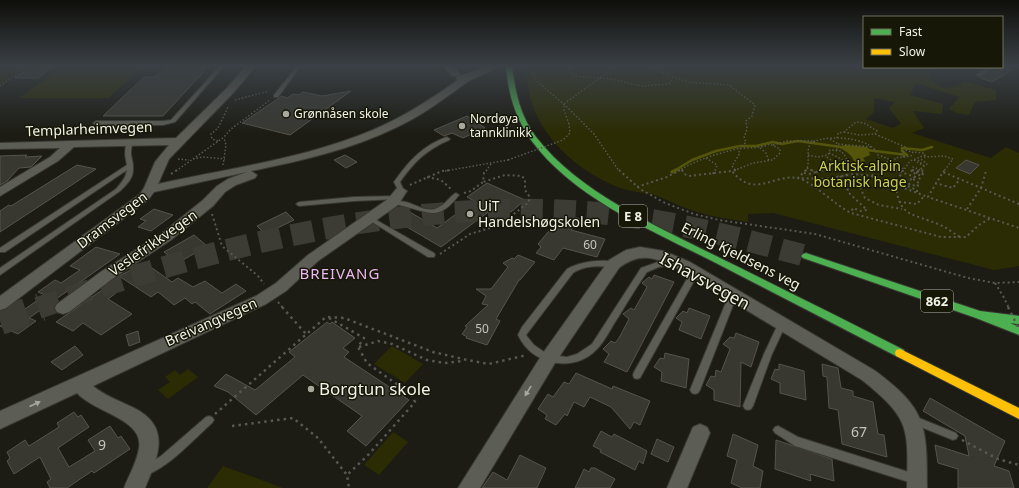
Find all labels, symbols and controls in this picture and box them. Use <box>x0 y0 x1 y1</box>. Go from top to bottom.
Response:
legend <box>863 16 1003 68</box>
text: Fast <box>899 23 923 40</box>
text: Slow <box>899 43 926 60</box>
place label: Grønnåsen skole <box>294 105 389 122</box>
marker: Grønnåsen skole <box>281 109 291 119</box>
place label: Nordøya tannklinikk <box>470 110 532 141</box>
street label: Templarheimvegen <box>25 117 153 140</box>
marker: Nordøya tannklinikk <box>457 121 467 131</box>
park label: Arktisk-alpin botanisk hage <box>813 156 907 191</box>
street label: Dramsvegen <box>73 187 151 252</box>
place label: UiT Handelshøgskolen <box>478 196 600 231</box>
street label: Veslefrikkvegen <box>105 205 201 280</box>
road number: E 8 <box>619 205 647 227</box>
marker: UiT Handelshøgskolen <box>465 209 475 219</box>
street label: Erling Kjeldsens veg <box>678 217 804 294</box>
house number: 60 <box>583 236 597 253</box>
street label: Ishavsvegen <box>656 246 754 315</box>
district label: BREIVANG <box>300 263 380 283</box>
road number: 862 <box>921 290 953 312</box>
street label: Breivangvegen <box>162 293 260 350</box>
house number: 50 <box>475 320 489 337</box>
place label: Borgtun skole <box>319 377 431 400</box>
marker: Borgtun skole <box>306 384 316 394</box>
one-way arrow <box>525 385 532 397</box>
one-way arrow <box>30 401 41 407</box>
house number: 67 <box>851 422 867 441</box>
house number: 9 <box>98 435 106 454</box>

